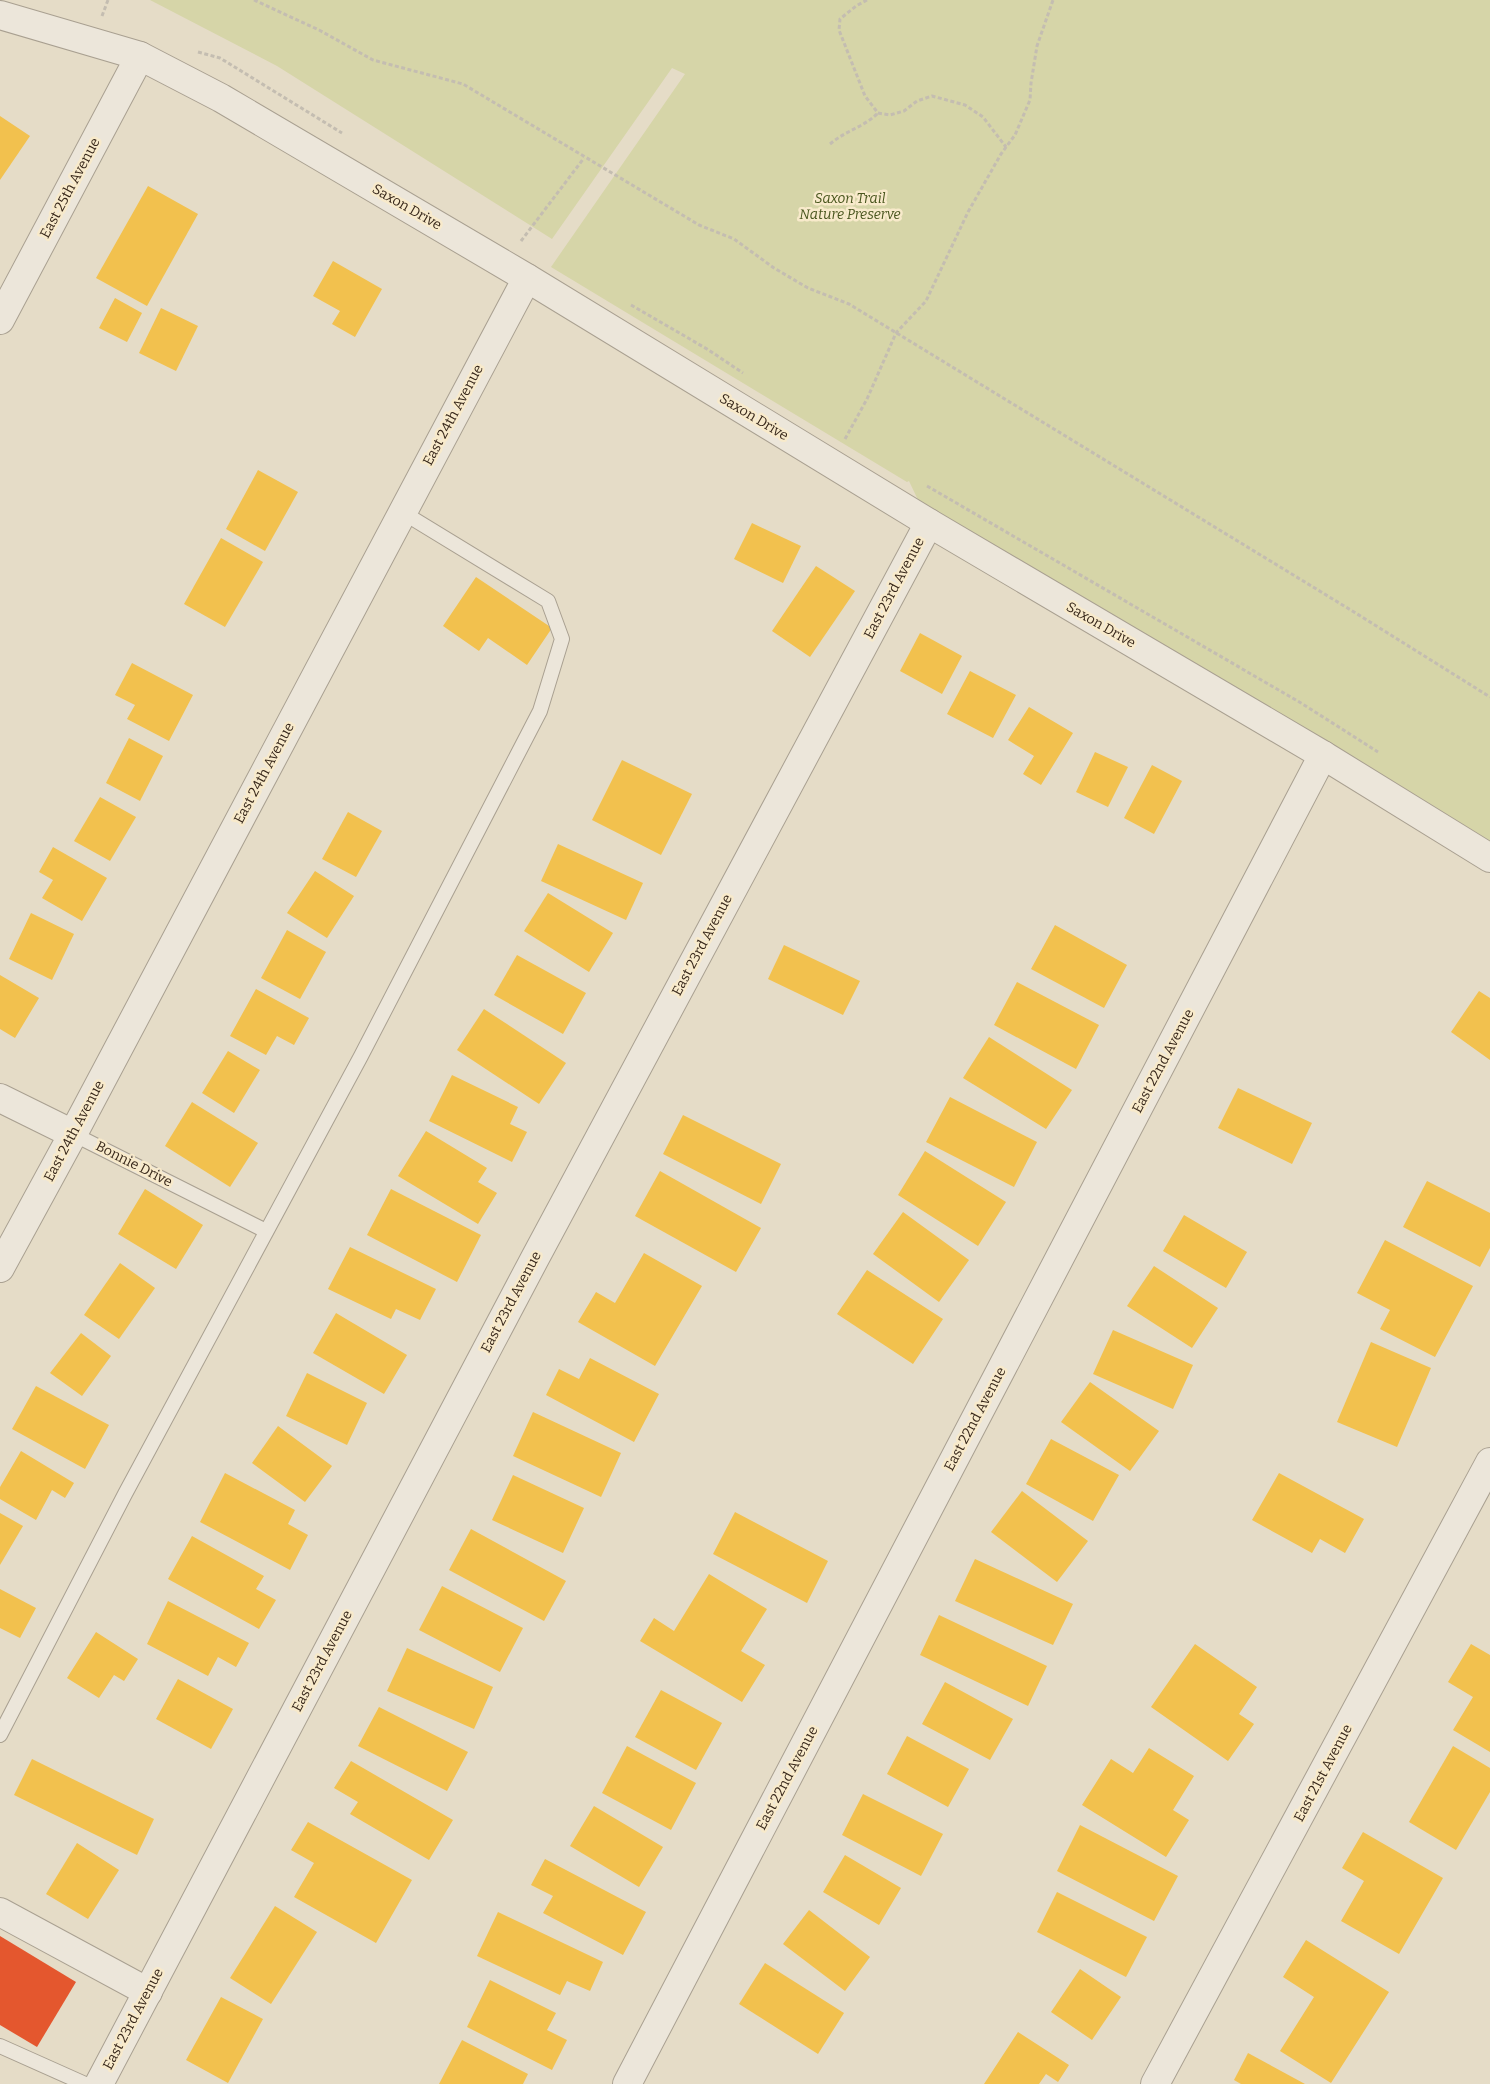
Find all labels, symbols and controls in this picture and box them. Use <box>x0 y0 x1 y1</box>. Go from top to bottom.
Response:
street label: East 25th Avenue <box>36 135 104 241</box>
street label: Saxon Drive <box>369 180 445 234</box>
park label: Saxon Trail Nature Preserve <box>799 190 901 223</box>
street label: East 24th Avenue <box>419 362 487 468</box>
street label: Saxon Drive <box>717 390 791 444</box>
street label: East 23rd Avenue <box>860 534 928 642</box>
street label: Saxon Drive <box>1063 598 1139 652</box>
street label: East 24th Avenue <box>230 720 298 826</box>
street label: East 23rd Avenue <box>668 891 736 999</box>
street label: East 22nd Avenue <box>1128 1006 1198 1116</box>
street label: East 24th Avenue <box>40 1078 108 1184</box>
street label: Bonnie Drive <box>93 1137 175 1191</box>
street label: East 23rd Avenue <box>477 1248 545 1356</box>
street label: East 22nd Avenue <box>940 1364 1010 1474</box>
street label: East 23rd Avenue <box>288 1607 356 1715</box>
street label: East 21st Avenue <box>1290 1721 1356 1825</box>
street label: East 22nd Avenue <box>752 1723 822 1833</box>
street label: East 23rd Avenue <box>99 1965 167 2073</box>

